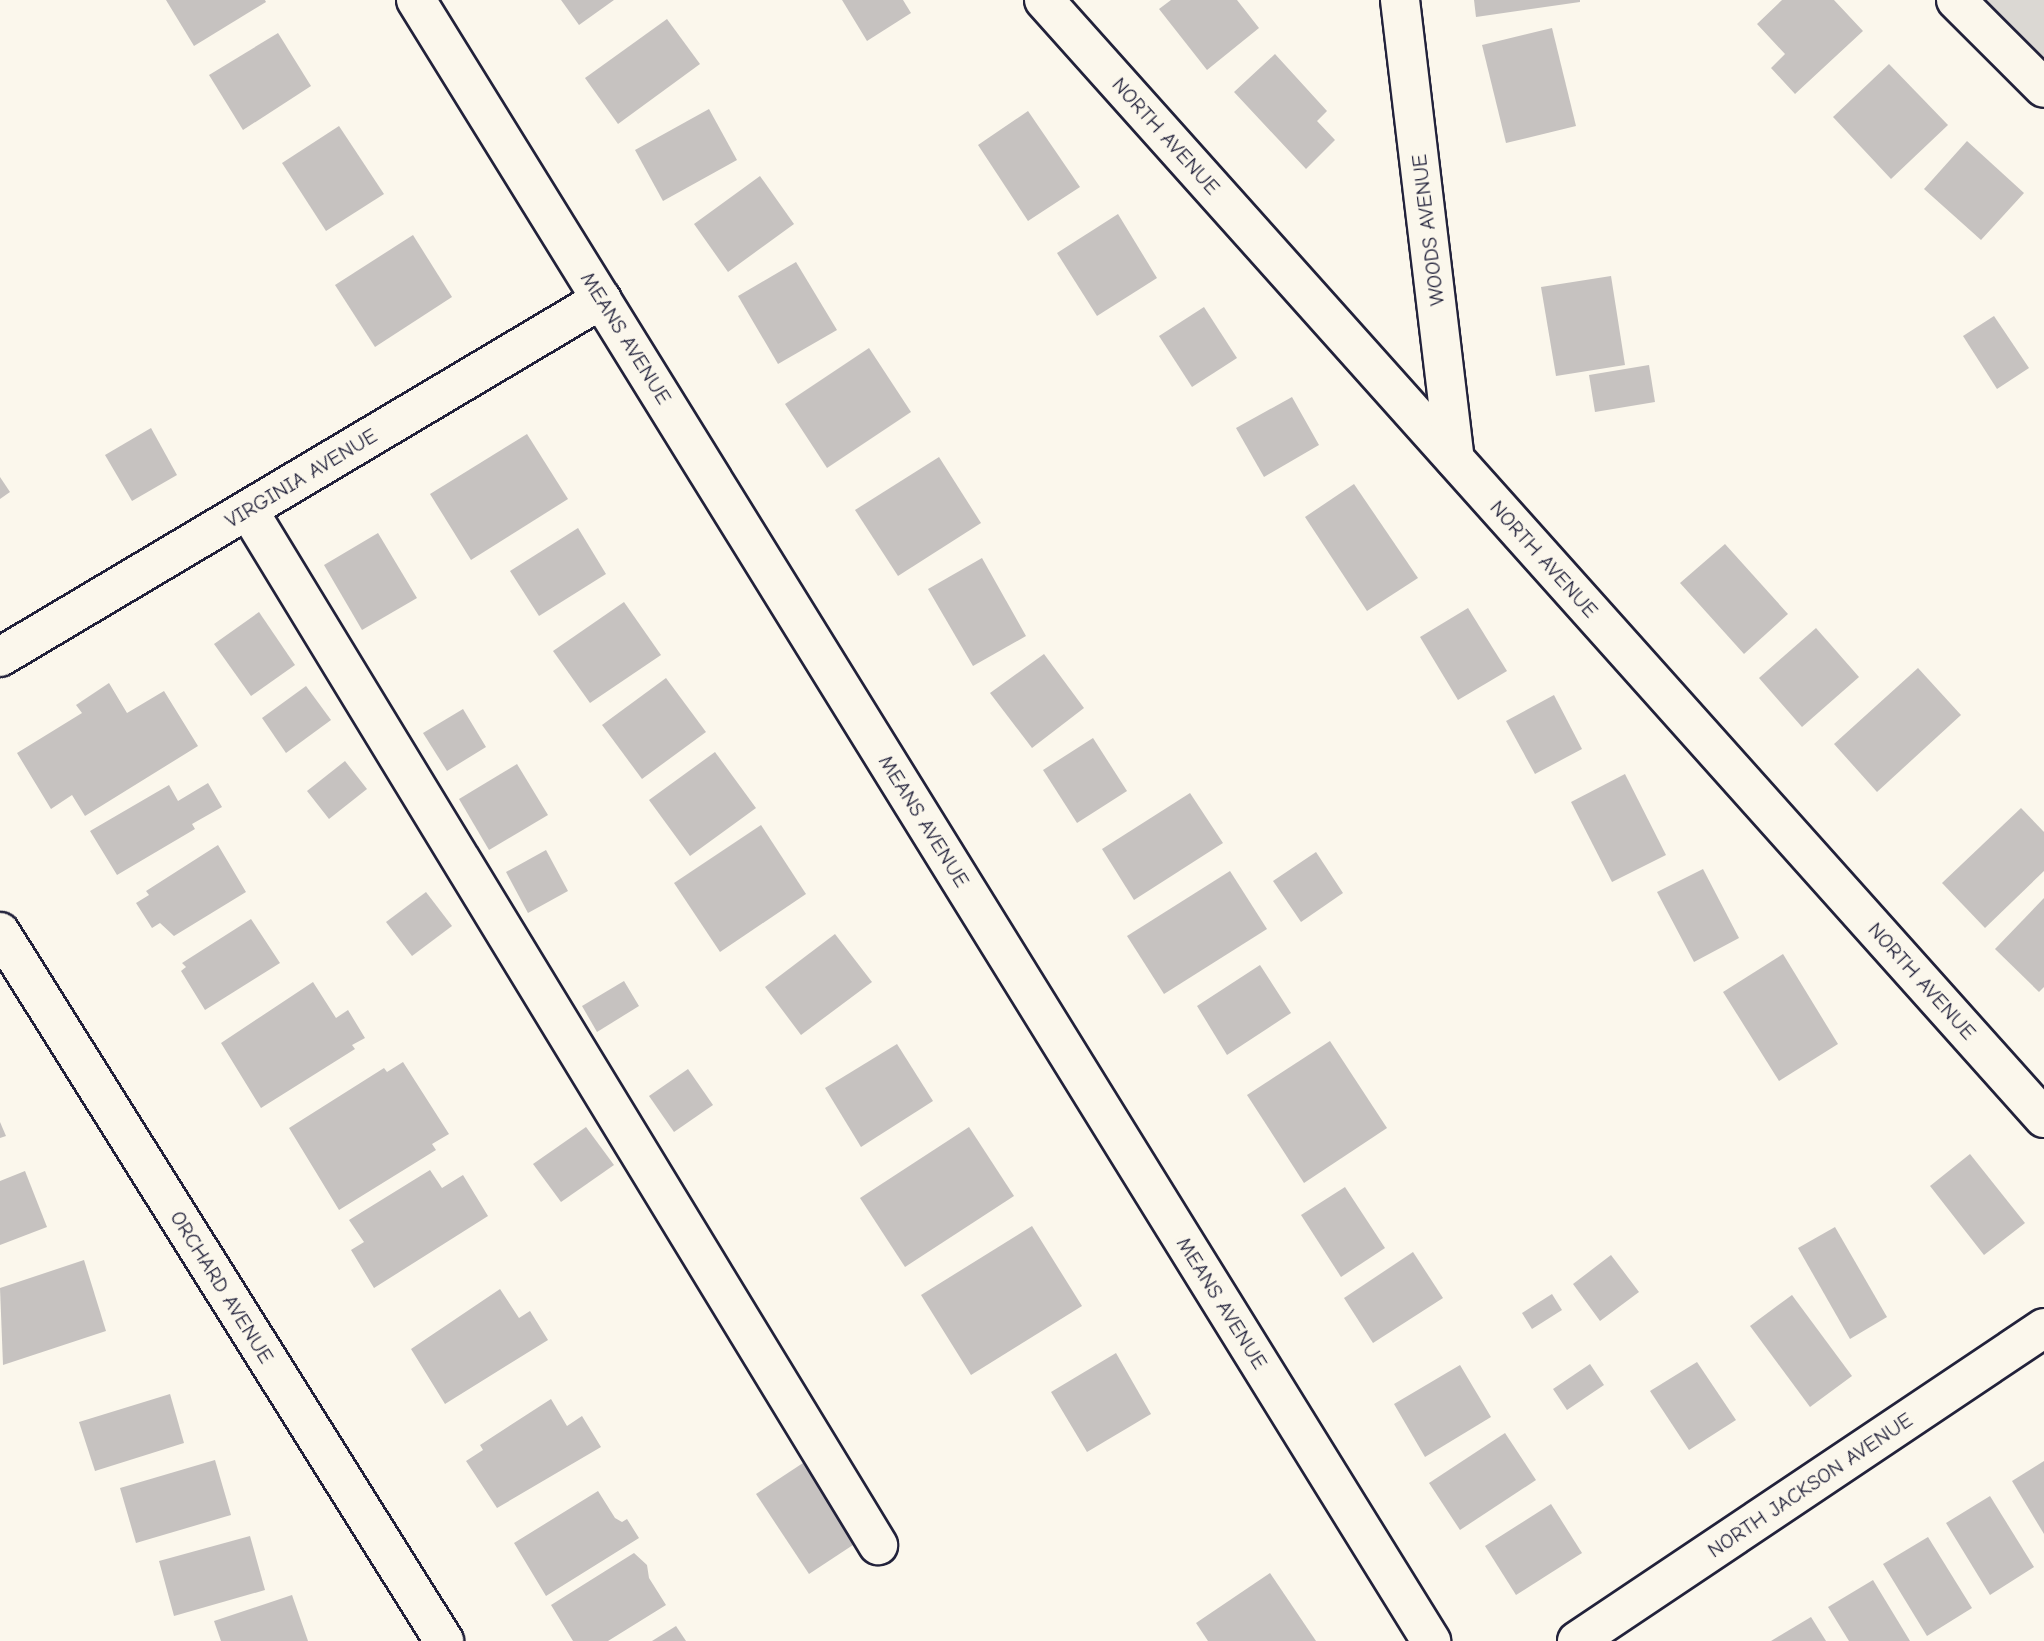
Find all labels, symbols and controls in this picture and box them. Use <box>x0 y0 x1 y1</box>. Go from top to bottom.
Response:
street label: NORTH AVENUE <box>1107 72 1225 200</box>
street label: WOODS AVENUE <box>1406 153 1450 307</box>
street label: MEANS AVENUE <box>575 267 677 409</box>
street label: VIRGINIA AVENUE <box>220 423 382 533</box>
street label: NORTH AVENUE <box>1485 495 1603 623</box>
street label: MEANS AVENUE <box>873 750 975 892</box>
street label: NORTH AVENUE <box>1863 917 1981 1045</box>
street label: ORCHARD AVENUE <box>165 1206 279 1368</box>
street label: MEANS AVENUE <box>1171 1232 1273 1374</box>
street label: NORTH JACKSON AVENUE <box>1703 1407 1917 1563</box>

